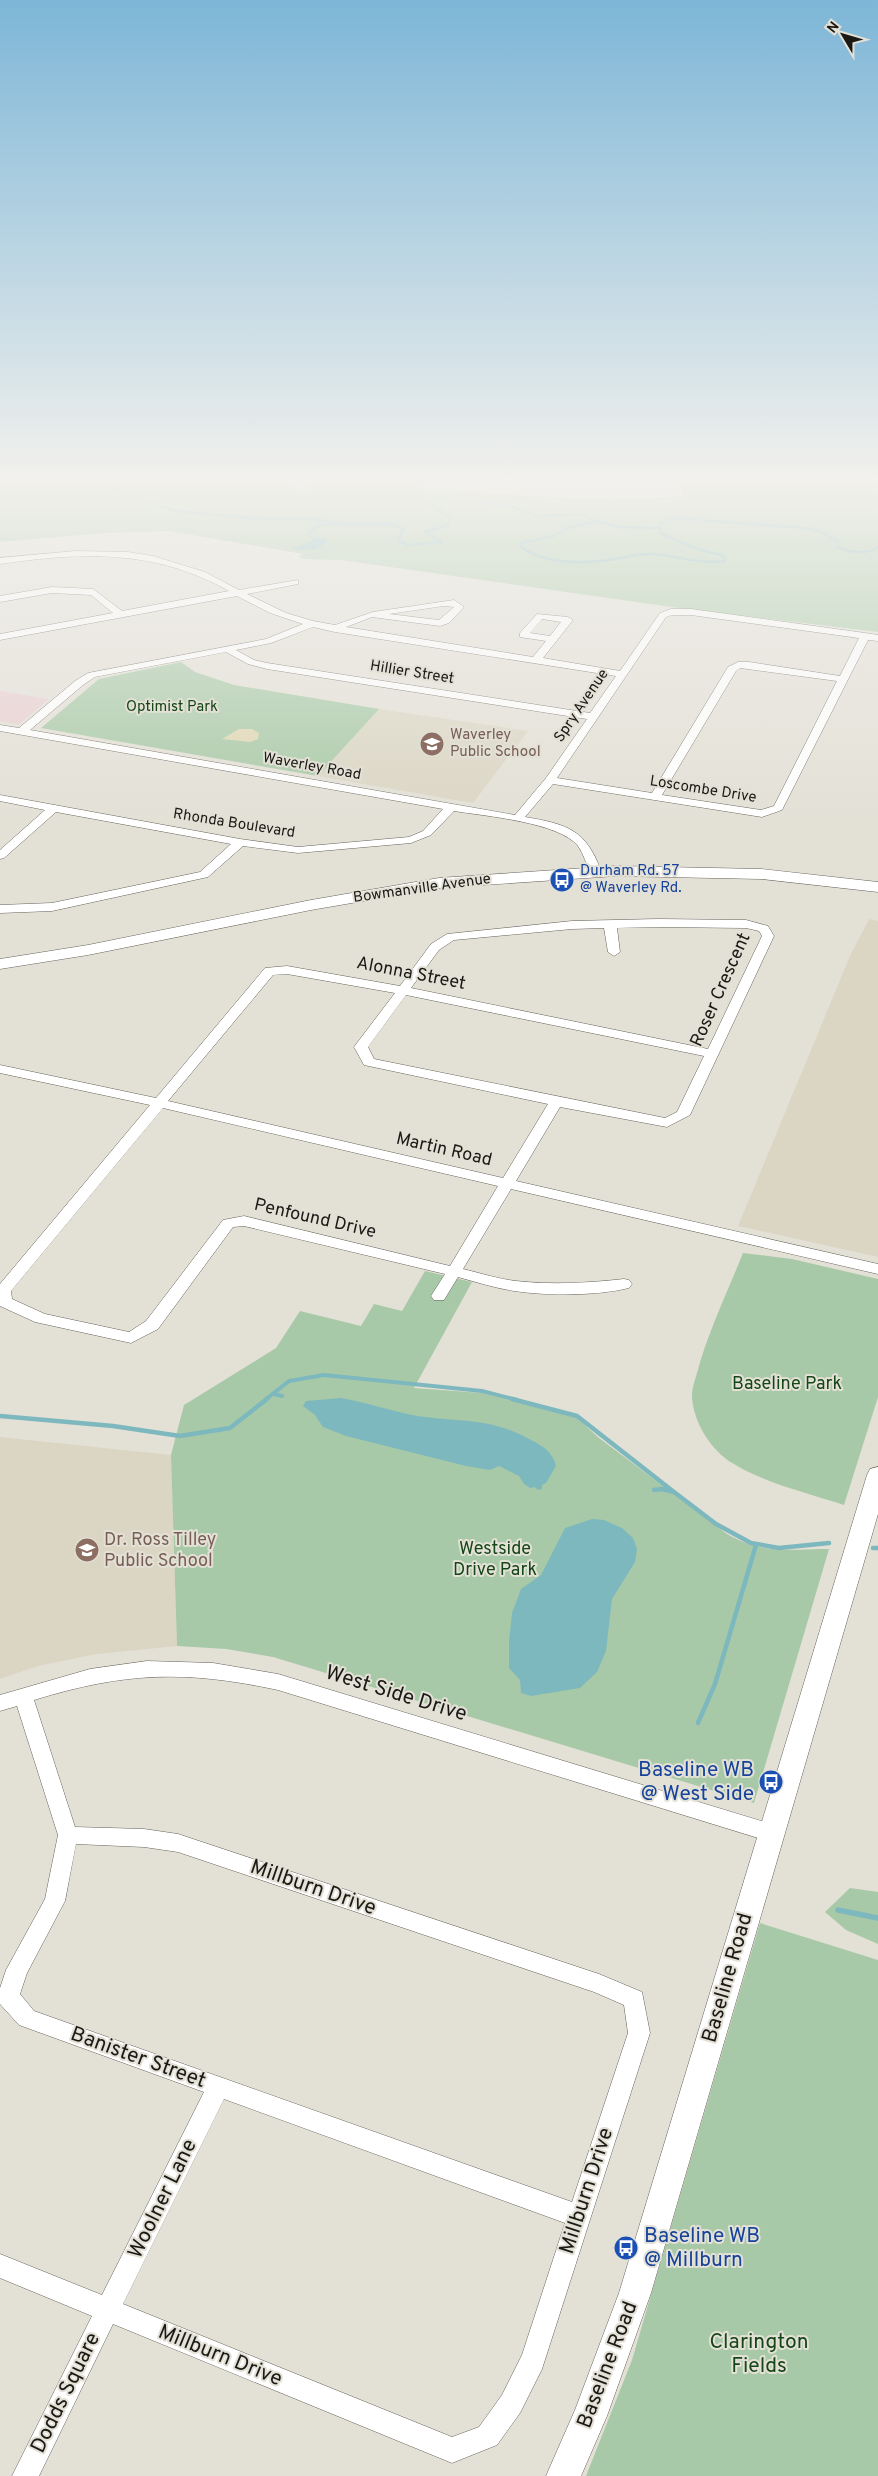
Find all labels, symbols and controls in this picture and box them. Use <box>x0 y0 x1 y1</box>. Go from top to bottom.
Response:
north arrow <box>818 10 868 60</box>
text: N <box>824 19 844 37</box>
street label: Hillier Street <box>369 657 455 689</box>
street label: Spry Avenue <box>551 666 613 746</box>
park label: Optimist Park <box>126 698 218 717</box>
place label: Waverley Public School <box>450 726 541 762</box>
school or university icon: Waverley Public School <box>419 731 445 757</box>
street label: Waverley Road <box>261 749 363 785</box>
street label: Loscombe Drive <box>648 772 758 808</box>
street label: Rhonda Boulevard <box>172 805 296 843</box>
place label: Durham Rd. 57 @ Waverley Rd. <box>580 862 682 898</box>
bus stop icon: Durham Rd. 57 @ Waverley Rd. <box>549 867 575 893</box>
street label: Bowmanville Avenue <box>352 870 492 908</box>
street label: Roser Crescent <box>686 929 756 1051</box>
street label: Alonna Street <box>354 952 468 996</box>
street label: Martin Road <box>394 1128 494 1172</box>
street label: Penfound Drive <box>252 1194 378 1244</box>
park label: Baseline Park <box>732 1373 842 1396</box>
place label: Dr. Ross Tilley Public School <box>104 1529 216 1573</box>
school or university icon: Dr. Ross Tilley Public School <box>74 1537 100 1563</box>
park label: Westside Drive Park <box>453 1538 537 1582</box>
street label: West Side Drive <box>322 1660 470 1728</box>
place label: Baseline WB @ West Side <box>638 1757 754 1808</box>
bus stop icon: Baseline WB @ West Side <box>758 1769 784 1795</box>
street label: Millburn Drive <box>246 1854 380 1922</box>
street label: Baseline Road <box>697 1910 759 2046</box>
street label: Banister Street <box>67 2021 209 2095</box>
street label: Millburn Drive <box>554 2124 620 2258</box>
street label: Woolner Lane <box>122 2135 204 2263</box>
place label: Baseline WB @ Millburn <box>644 2223 760 2274</box>
bus stop icon: Baseline WB @ Millburn <box>613 2235 639 2261</box>
street label: Baseline Road <box>571 2298 645 2432</box>
street label: Millburn Drive <box>154 2319 286 2393</box>
street label: Dodds Square <box>25 2328 107 2458</box>
park label: Clarington Fields <box>710 2329 808 2380</box>

